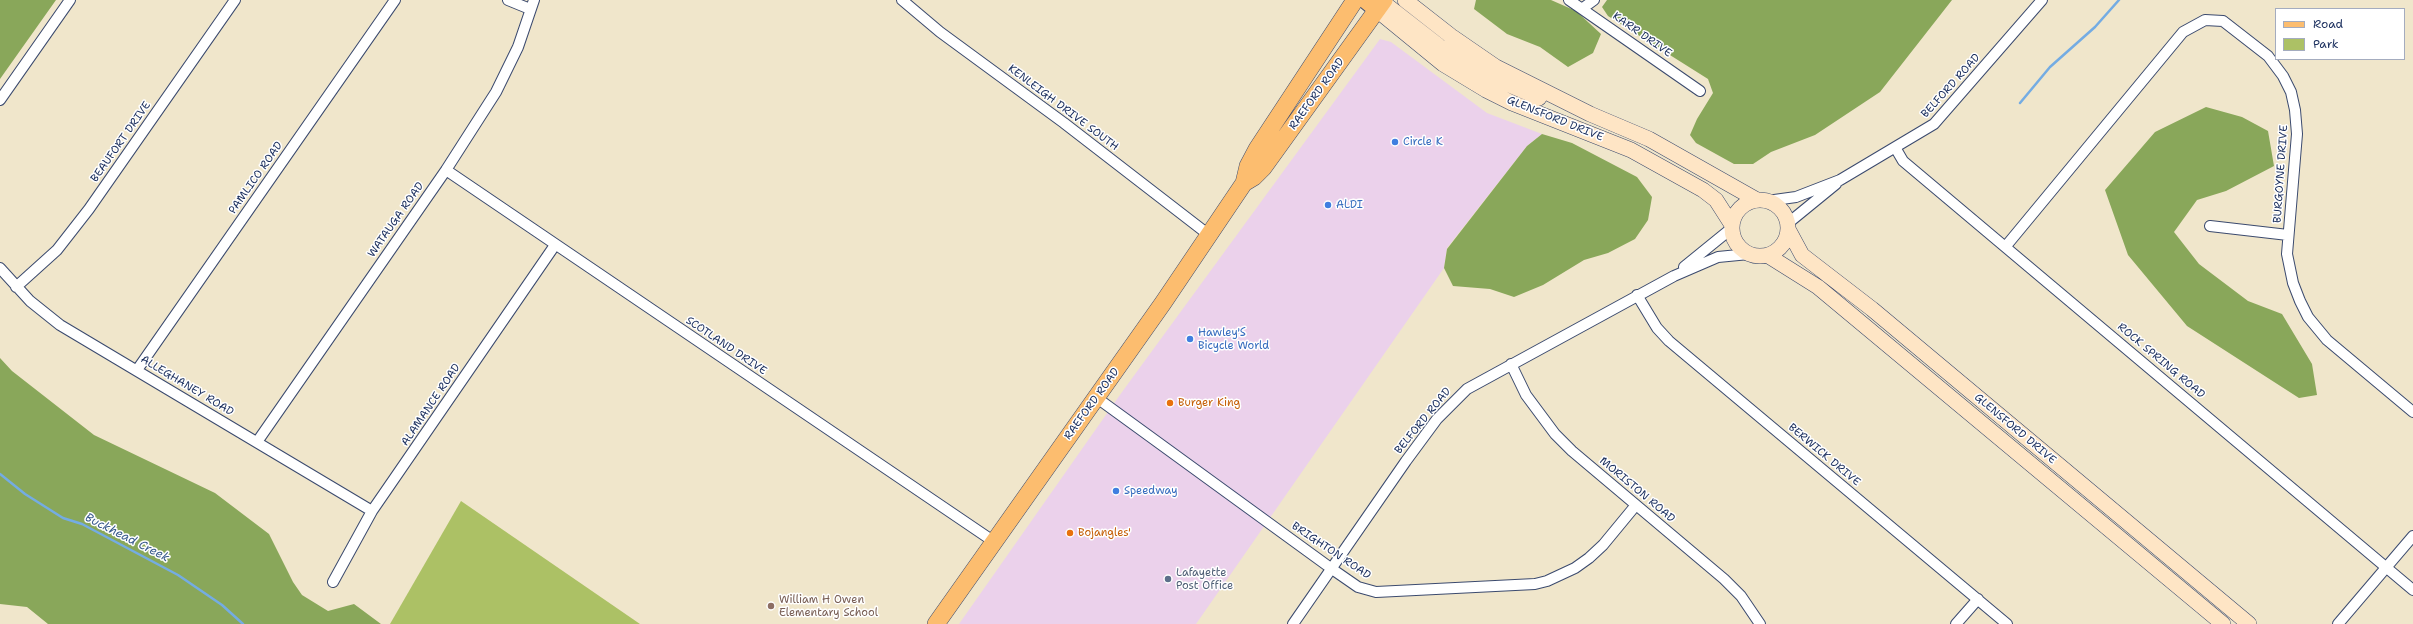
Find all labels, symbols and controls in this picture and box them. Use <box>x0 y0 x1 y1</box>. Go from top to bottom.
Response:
legend <box>2275 8 2405 60</box>
street label: KARR DRIVE <box>1610 10 1674 60</box>
text: Road <box>2313 16 2343 32</box>
text: Park <box>2313 36 2339 52</box>
street label: BELFORD ROAD <box>1919 51 1983 121</box>
street label: RAEFORD ROAD <box>1287 56 1347 132</box>
street label: KENLEIGH DRIVE SOUTH <box>1005 62 1121 154</box>
street label: GLENSFORD DRIVE <box>1505 94 1605 144</box>
street label: BEAUFORT DRIVE <box>88 99 154 185</box>
street label: BURGOYNE DRIVE <box>2271 124 2291 224</box>
place label: Circle K <box>1403 135 1443 149</box>
marker: Circle K <box>1390 137 1400 147</box>
street label: PAMLICO ROAD <box>226 139 286 217</box>
street label: WATAUGA ROAD <box>365 180 427 260</box>
place label: ALDI <box>1336 198 1363 212</box>
marker: ALDI <box>1323 200 1333 210</box>
street label: SCOTLAND DRIVE <box>683 314 769 378</box>
street label: ROCK SPRING ROAD <box>2115 321 2207 401</box>
place label: Hawley'S Bicycle World <box>1198 326 1269 352</box>
marker: Hawley'S Bicycle World <box>1185 334 1195 344</box>
street label: ALLEGHANEY ROAD <box>138 353 236 419</box>
street label: ALAMANCE ROAD <box>399 361 463 449</box>
street label: RAEFORD ROAD <box>1062 366 1122 442</box>
street label: BELFORD ROAD <box>1392 385 1454 457</box>
street label: GLENSFORD DRIVE <box>1971 391 2059 467</box>
place label: Burger King <box>1178 396 1240 410</box>
marker: Burger King <box>1165 398 1175 408</box>
street label: BERWICK DRIVE <box>1785 421 1863 489</box>
street label: MORISTON ROAD <box>1597 455 1677 525</box>
place label: Speedway <box>1124 484 1178 498</box>
marker: Speedway <box>1111 486 1121 496</box>
water label: Buckhead Creek <box>82 511 172 565</box>
street label: BRIGHTON ROAD <box>1289 520 1373 582</box>
place label: Bojangles' <box>1078 526 1131 540</box>
marker: Bojangles' <box>1065 528 1075 538</box>
place label: Lafayette Post Office <box>1176 566 1233 592</box>
marker: Lafayette Post Office <box>1163 574 1173 584</box>
place label: William H Owen Elementary School <box>779 593 878 619</box>
marker: William H Owen Elementary School <box>766 601 776 611</box>

